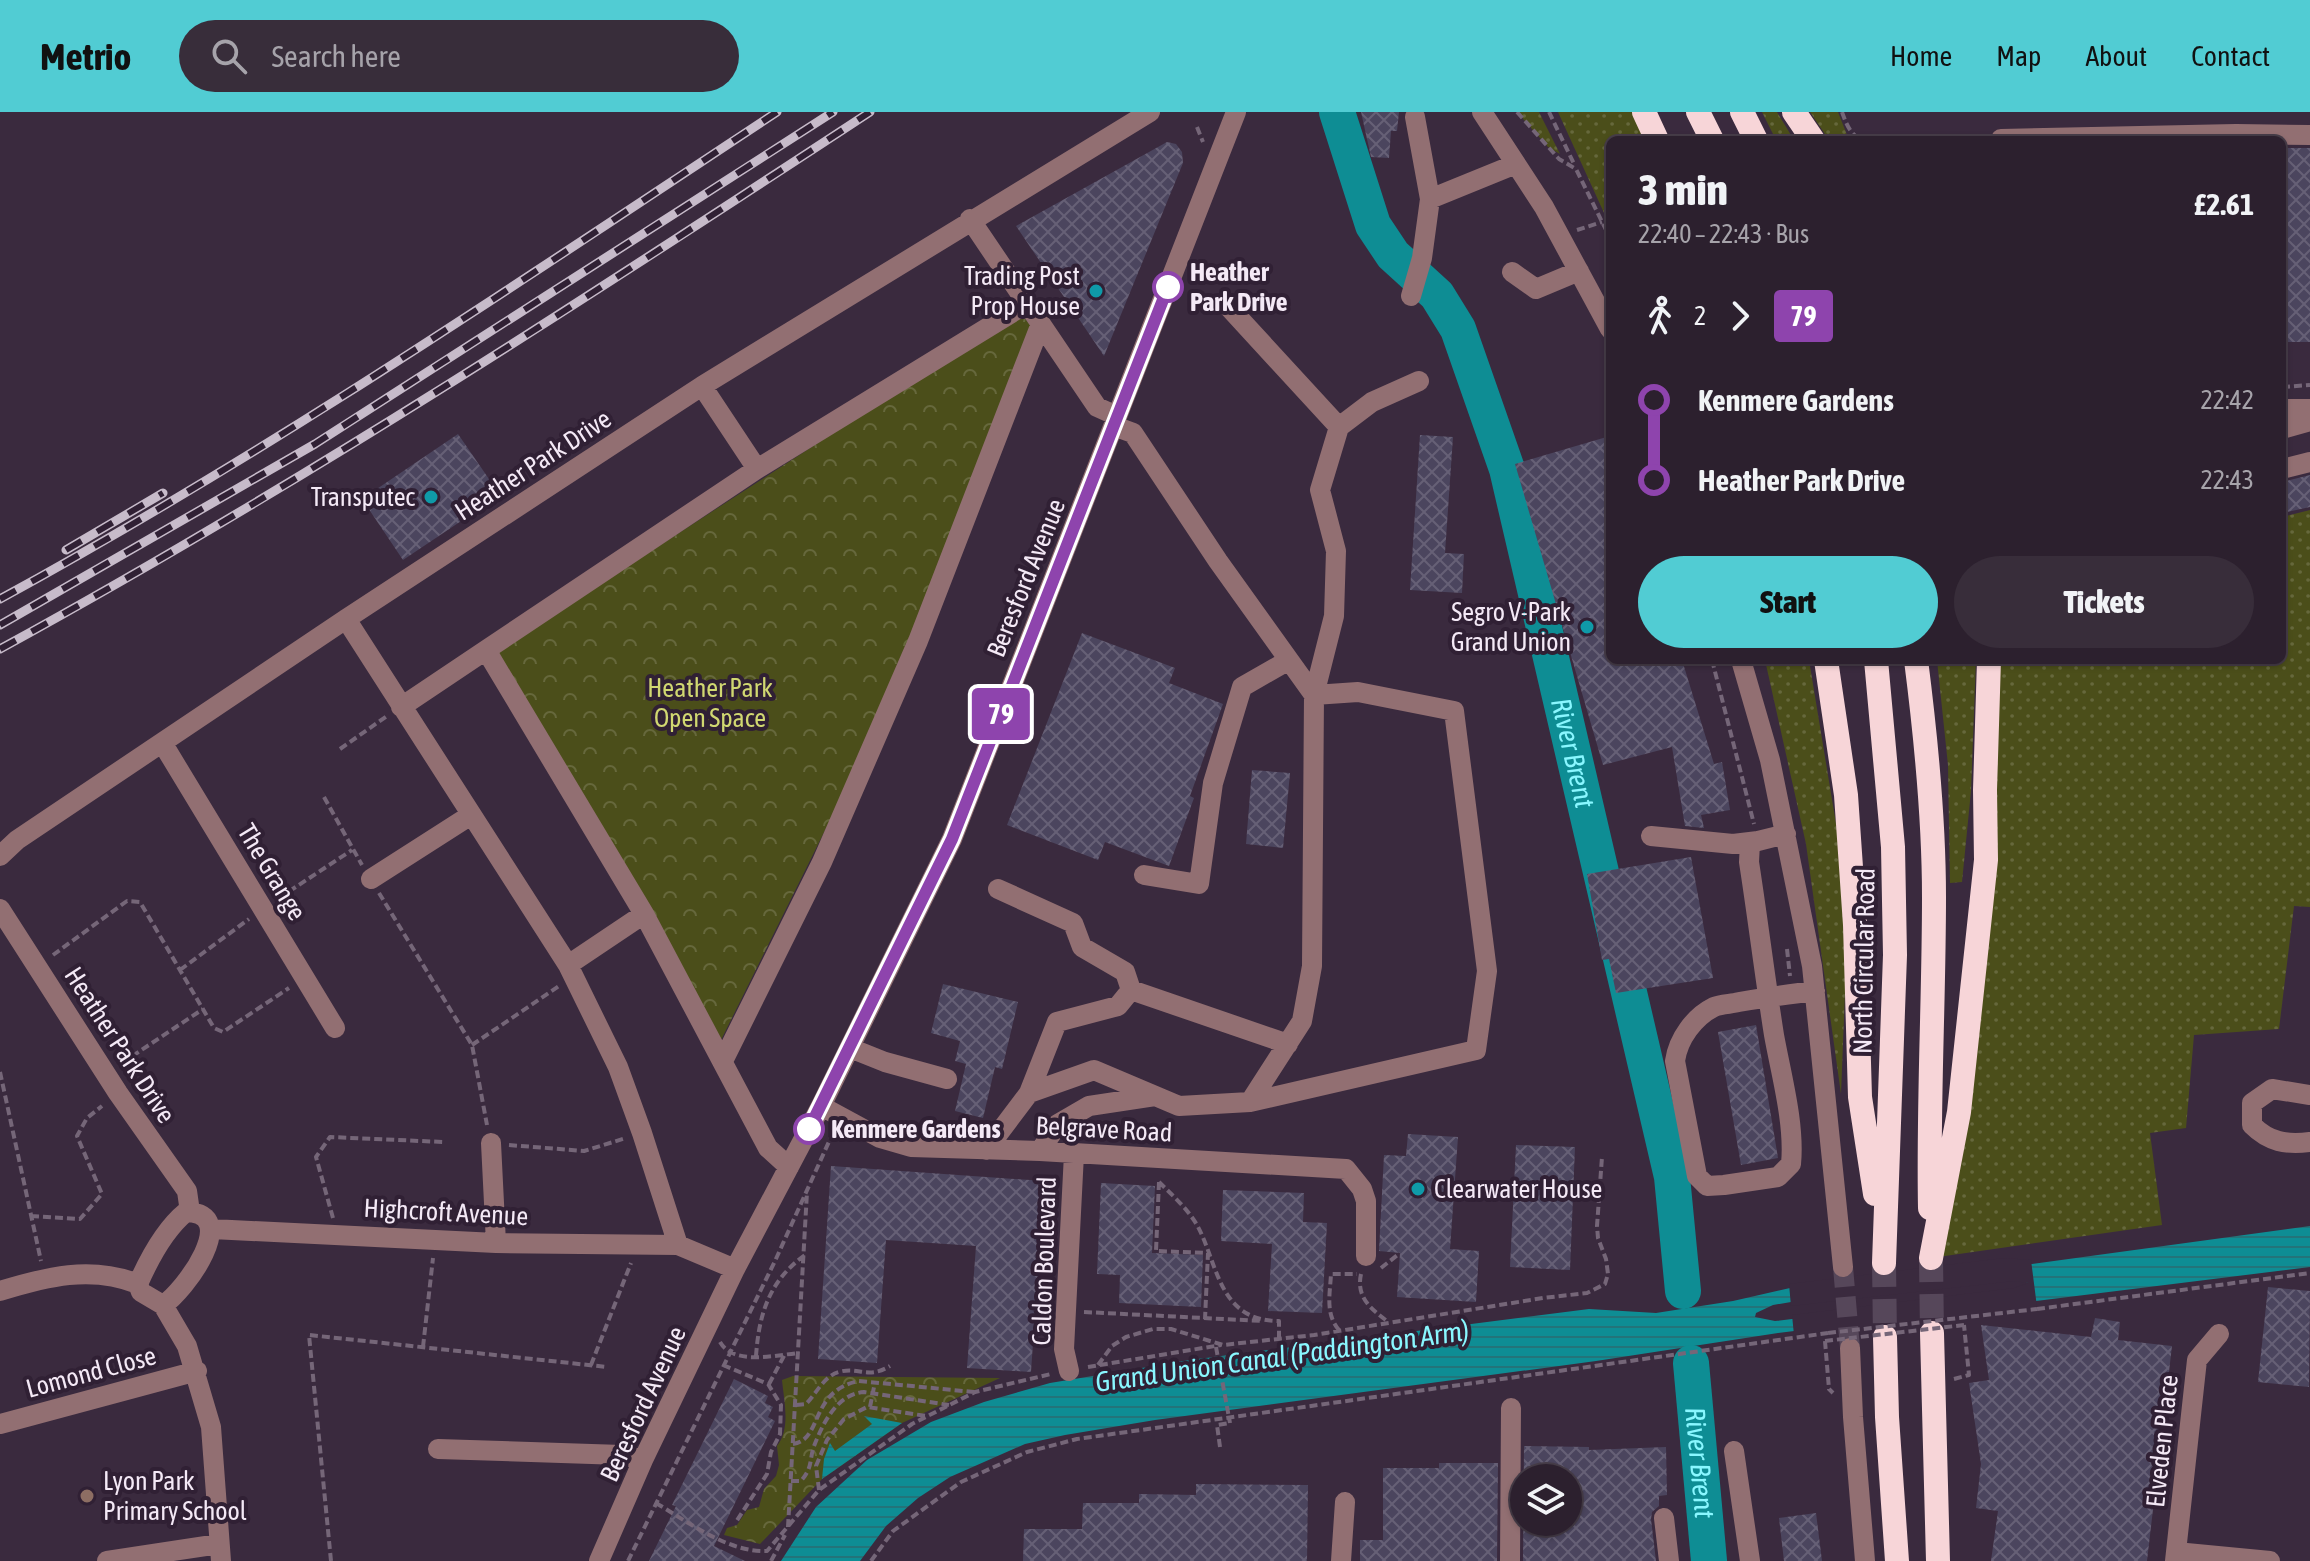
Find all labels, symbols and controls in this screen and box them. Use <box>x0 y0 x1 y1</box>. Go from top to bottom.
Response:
search box <box>179 20 739 92</box>
icon: search <box>207 34 251 78</box>
text: Metrio <box>40 35 131 78</box>
text: Search here <box>271 39 401 73</box>
text: Home <box>1890 40 1952 72</box>
text: Map <box>1996 40 2041 72</box>
text: About <box>2085 40 2147 72</box>
text: Contact <box>2191 40 2270 72</box>
text: 3 min <box>1638 164 1728 214</box>
text: £2.61 <box>2194 187 2254 221</box>
text: 22:40 – 22:43 · Bus <box>1638 219 1809 249</box>
place label: Heather Park Drive <box>1190 257 1288 317</box>
place label: Trading Post Prop House <box>964 261 1080 321</box>
marker: Heather Park Drive <box>1153 272 1183 302</box>
marker: Trading Post Prop House <box>1087 282 1105 300</box>
icon: walk <box>1638 294 1682 338</box>
icon: forward <box>1718 294 1762 338</box>
text: 79 <box>1790 300 1817 332</box>
text: 2 <box>1694 301 1706 331</box>
text: Kenmere Gardens <box>1698 383 1894 417</box>
text: 22:42 <box>2200 385 2254 415</box>
street label: Heather Park Drive <box>450 404 616 526</box>
text: Heather Park Drive <box>1698 463 1905 497</box>
text: 22:43 <box>2200 465 2254 495</box>
place label: Transputec <box>311 482 415 512</box>
marker: Transputec <box>422 488 440 506</box>
street label: Beresford Avenue <box>981 495 1071 661</box>
button: Start <box>1638 556 1938 648</box>
button: Tickets <box>1954 556 2254 648</box>
place label: Segro V-Park Grand Union <box>1451 597 1571 657</box>
marker: Segro V-Park Grand Union <box>1578 618 1596 636</box>
park label: Heather Park Open Space <box>647 673 773 733</box>
line badge: 79 <box>965 688 1037 740</box>
water label: River Brent <box>1545 695 1601 811</box>
text: 79 <box>988 698 1014 730</box>
street label: The Grange <box>232 818 312 926</box>
street label: North Circular Road <box>1847 868 1881 1054</box>
street label: Heather Park Drive <box>59 962 181 1128</box>
street label: Belgrave Road <box>1035 1110 1173 1148</box>
marker: Kenmere Gardens <box>794 1114 824 1144</box>
place label: Kenmere Gardens <box>831 1114 1001 1144</box>
place label: Clearwater House <box>1434 1174 1602 1204</box>
street label: Caldon Boulevard <box>1026 1176 1062 1346</box>
marker: Clearwater House <box>1409 1180 1427 1198</box>
street label: Highcroft Avenue <box>363 1193 529 1231</box>
water label: Grand Union Canal (Paddington Arm) <box>1093 1314 1471 1398</box>
street label: Beresford Avenue <box>594 1322 692 1486</box>
street label: Lomond Close <box>23 1340 159 1404</box>
street label: Elveden Place <box>2140 1373 2184 1509</box>
water label: River Brent <box>1679 1406 1721 1520</box>
map controls <box>1510 1464 1582 1536</box>
button: layers <box>1510 1464 1582 1536</box>
place label: Lyon Park Primary School <box>103 1466 247 1526</box>
marker: Lyon Park Primary School <box>78 1487 96 1505</box>

